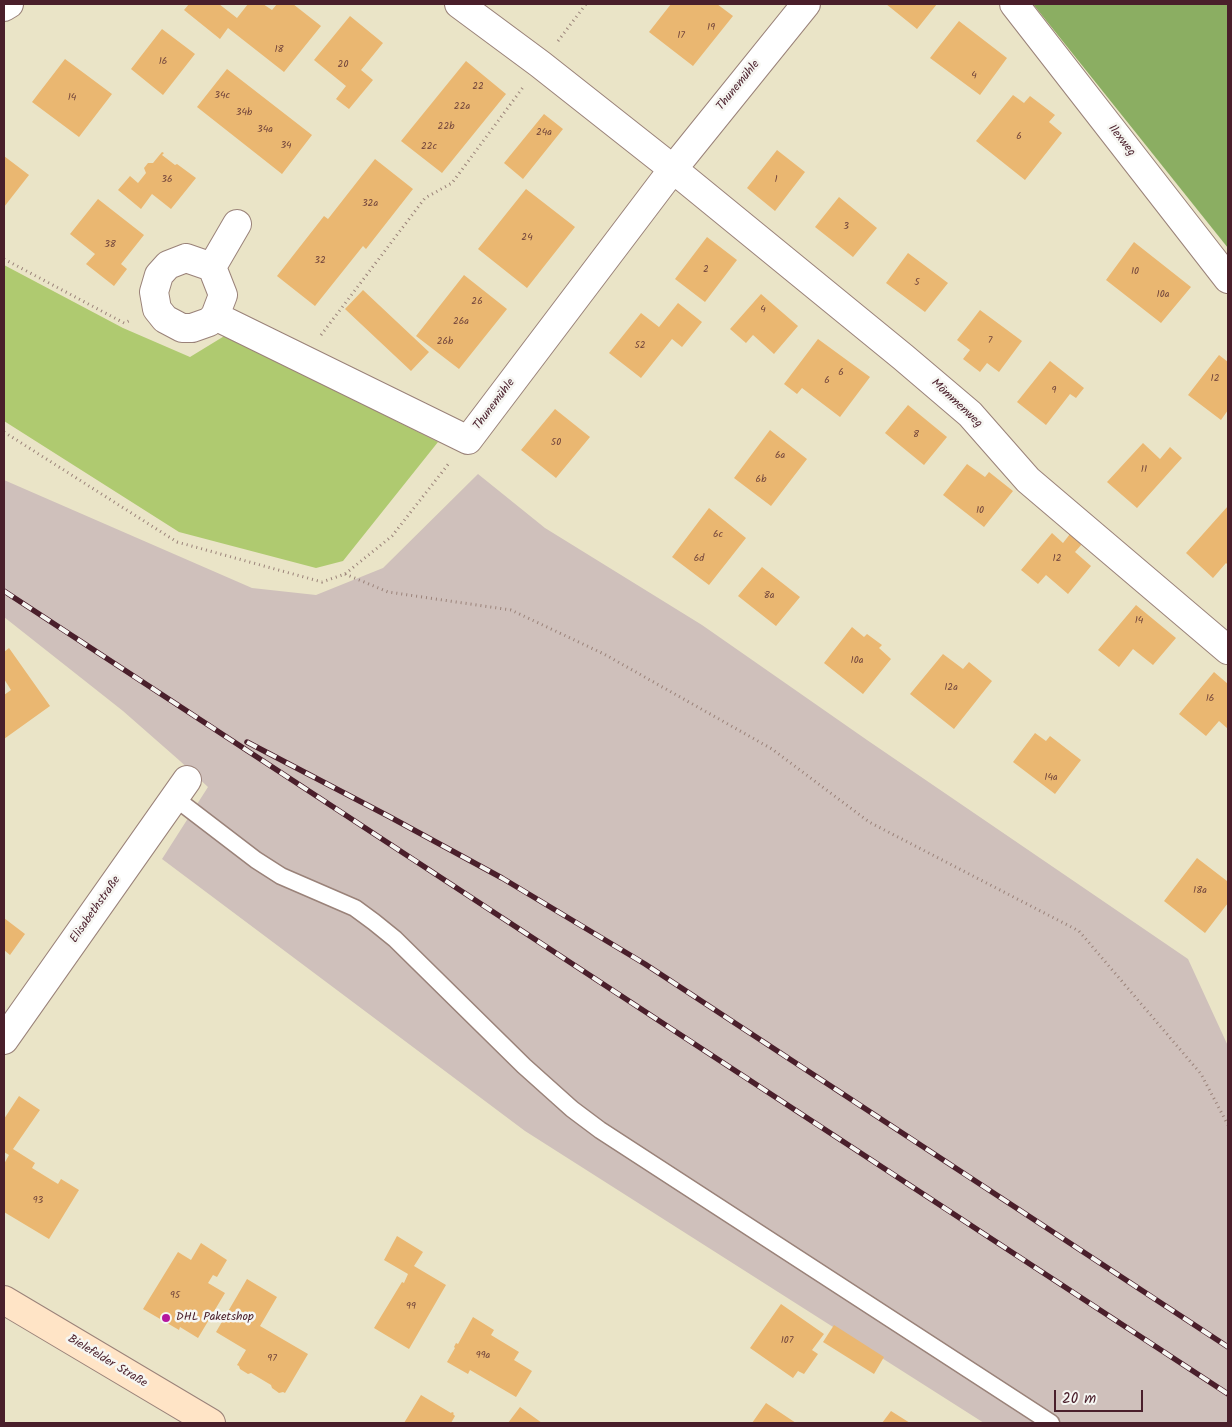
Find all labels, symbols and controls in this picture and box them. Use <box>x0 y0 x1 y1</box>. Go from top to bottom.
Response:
house number: 19 <box>707 22 715 34</box>
house number: 17 <box>677 30 685 42</box>
house number: 18 <box>274 44 284 56</box>
house number: 16 <box>159 56 167 68</box>
street label: Thunemühle <box>714 58 764 114</box>
house number: 20 <box>338 59 348 71</box>
house number: 4 <box>971 70 977 82</box>
house number: 22 <box>472 81 484 93</box>
house number: 34c <box>214 90 230 102</box>
house number: 14 <box>68 92 76 104</box>
house number: 22a <box>454 101 470 113</box>
house number: 34b <box>236 107 252 119</box>
house number: 22b <box>438 121 454 133</box>
street label: Ilexweg <box>1104 122 1138 160</box>
house number: 34a <box>257 124 273 136</box>
house number: 24a <box>536 127 552 139</box>
house number: 6 <box>1016 131 1022 143</box>
house number: 34 <box>280 140 292 152</box>
house number: 22c <box>421 141 437 153</box>
house number: 36 <box>161 174 173 186</box>
house number: 1 <box>774 174 778 186</box>
house number: 32a <box>362 198 378 210</box>
house number: 3 <box>843 221 849 233</box>
house number: 24 <box>521 232 533 244</box>
house number: 38 <box>104 239 116 251</box>
house number: 32 <box>314 255 326 267</box>
house number: 2 <box>703 264 709 276</box>
house number: 10 <box>1131 266 1139 278</box>
house number: 5 <box>914 277 920 289</box>
house number: 10a <box>1157 289 1169 301</box>
house number: 26 <box>471 296 483 308</box>
house number: 4 <box>760 304 766 316</box>
house number: 26a <box>453 316 469 328</box>
house number: 7 <box>988 335 992 347</box>
house number: 26b <box>437 336 453 348</box>
house number: 52 <box>634 340 646 352</box>
house number: 6 <box>838 367 844 379</box>
house number: 12 <box>1211 373 1219 385</box>
house number: 6 <box>824 375 830 387</box>
street label: Thunemühle <box>471 377 519 433</box>
street label: Mömmenweg <box>927 377 985 431</box>
house number: 9 <box>1052 385 1056 397</box>
house number: 8 <box>913 429 919 441</box>
house number: 50 <box>551 437 561 449</box>
house number: 6a <box>775 450 785 462</box>
house number: 11 <box>1141 464 1147 476</box>
house number: 6b <box>756 474 766 486</box>
house number: 10 <box>976 505 984 517</box>
house number: 6c <box>713 529 723 541</box>
house number: 6d <box>694 553 704 565</box>
house number: 12 <box>1053 553 1061 565</box>
house number: 8a <box>764 590 774 602</box>
house number: 14 <box>1135 615 1143 627</box>
house number: 10a <box>851 655 863 667</box>
house number: 12a <box>944 682 958 694</box>
house number: 16 <box>1206 693 1214 705</box>
house number: 14a <box>1044 772 1058 784</box>
street label: Elisabethstraße <box>68 874 124 946</box>
house number: 18a <box>1193 885 1207 897</box>
house number: 93 <box>33 1195 43 1207</box>
house number: 95 <box>170 1290 180 1302</box>
house number: 99 <box>406 1301 416 1313</box>
place label: DHL Paketshop <box>176 1311 254 1325</box>
marker: DHL Paketshop <box>160 1312 172 1324</box>
street label: Bielefelder Straße <box>65 1333 149 1391</box>
house number: 107 <box>781 1335 793 1347</box>
house number: 99a <box>476 1350 490 1362</box>
house number: 97 <box>267 1353 277 1365</box>
scale bar <box>1057 1380 1146 1412</box>
text: 20 m <box>1062 1387 1096 1411</box>

